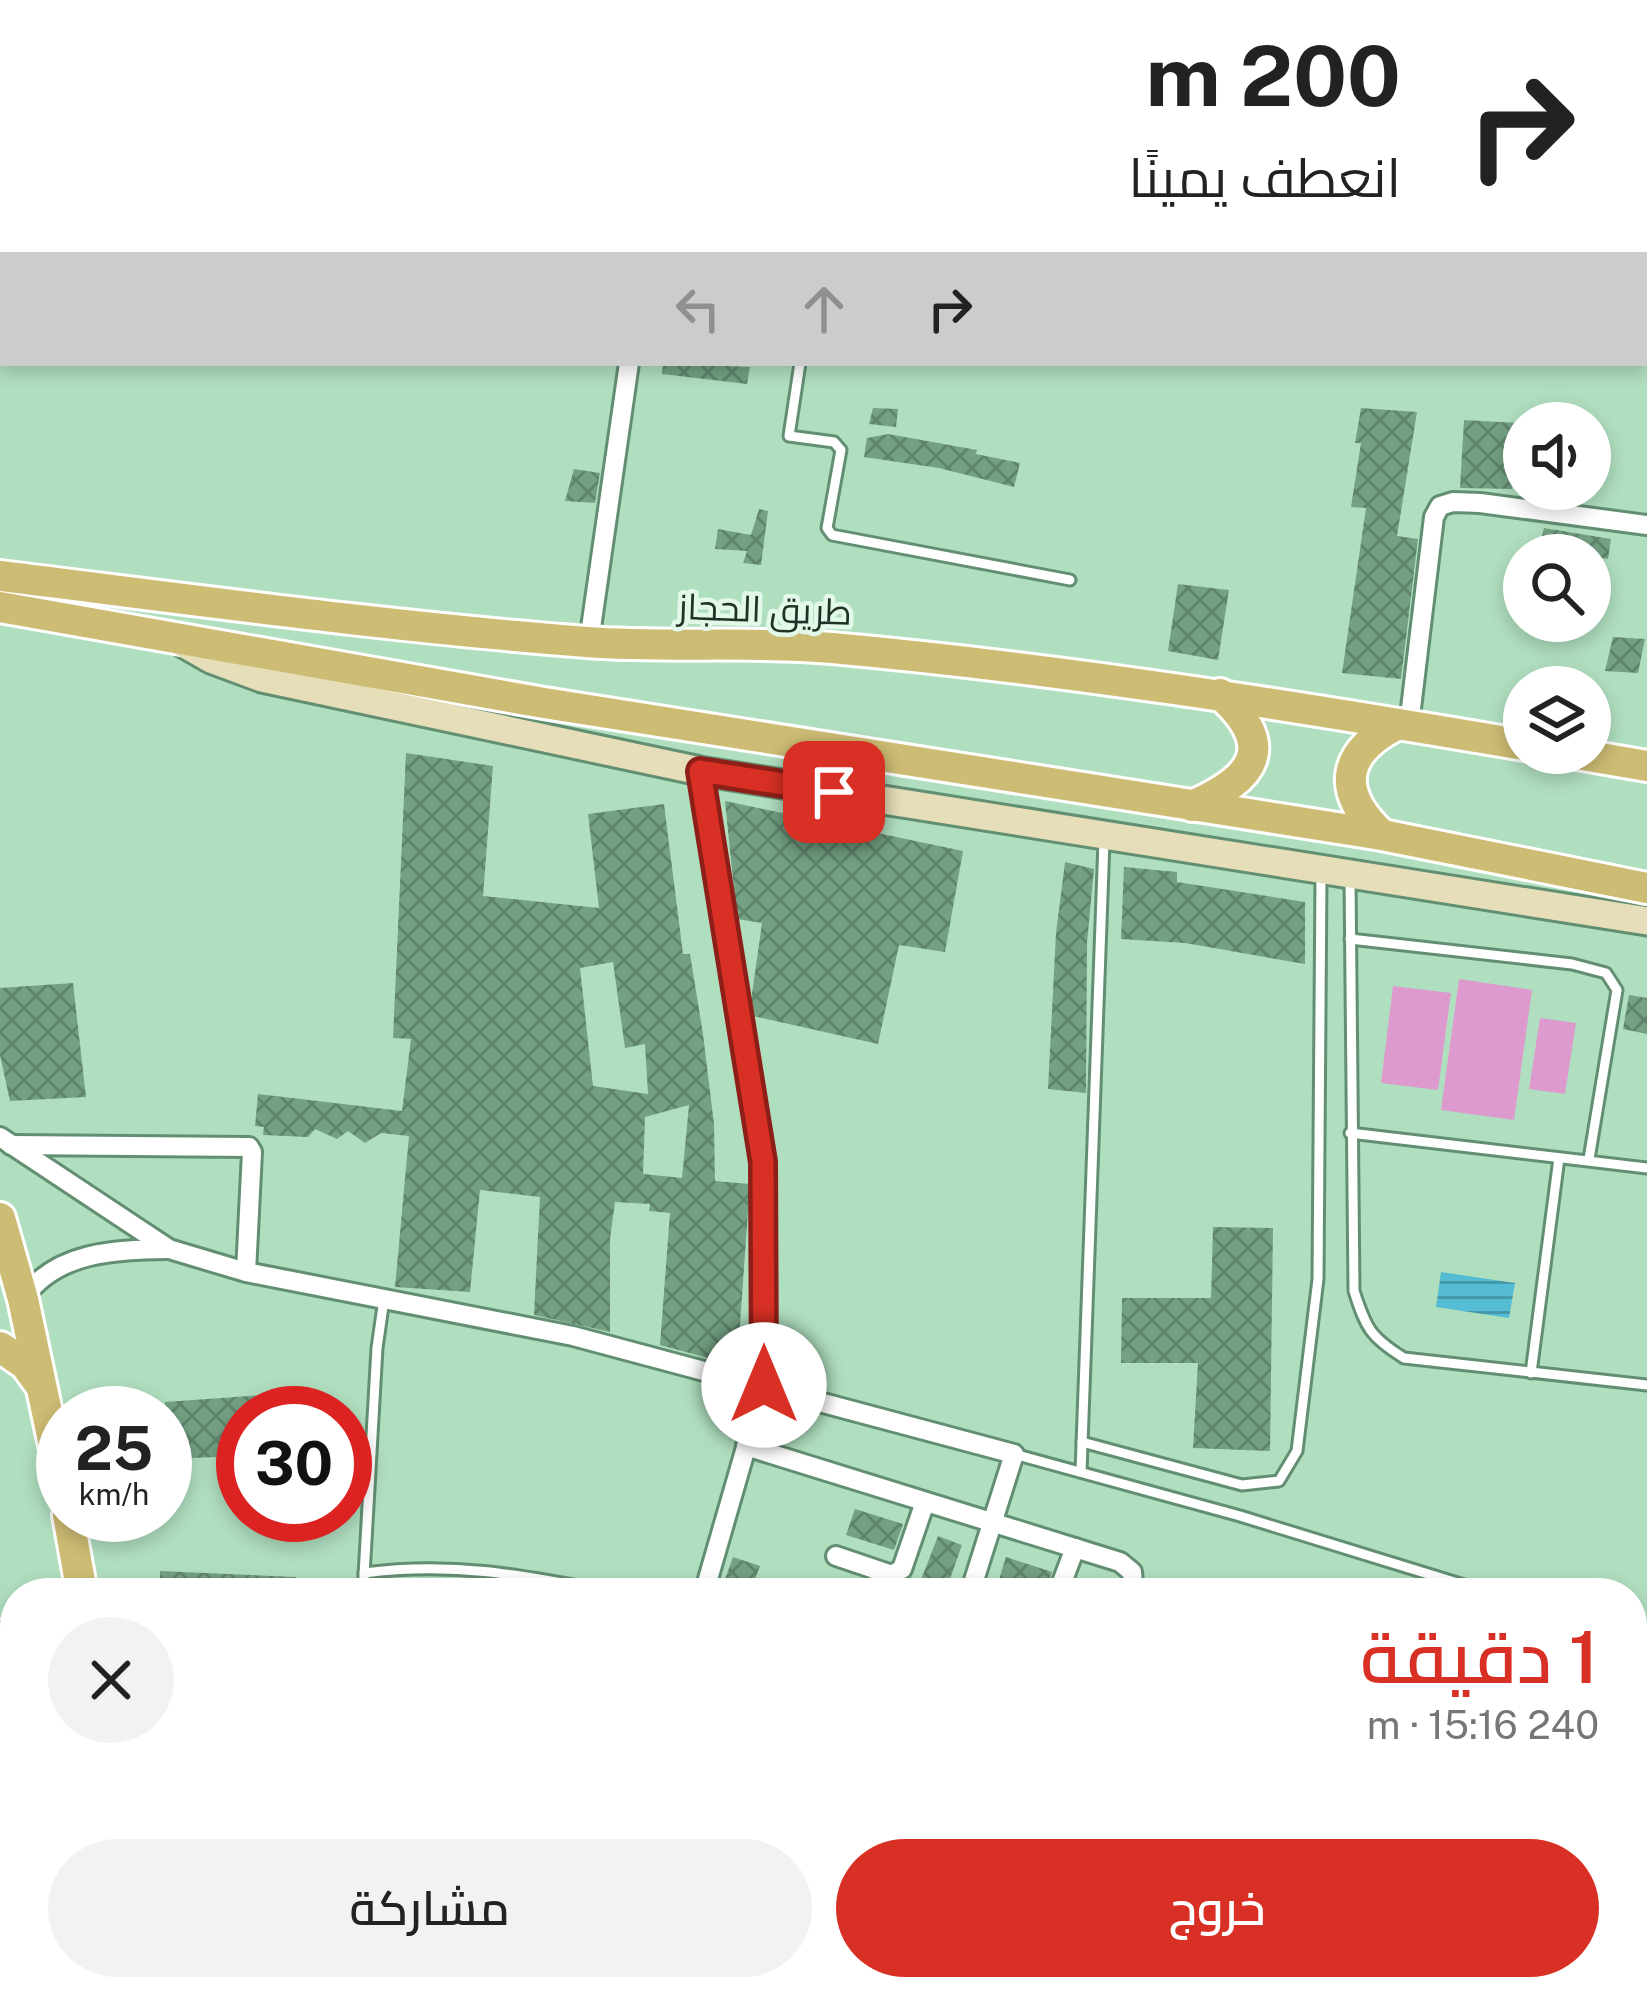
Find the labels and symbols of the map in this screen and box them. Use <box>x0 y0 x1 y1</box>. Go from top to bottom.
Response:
street label: طريق الحجاز <box>675 585 853 635</box>
pin <box>783 741 885 843</box>
position arrow <box>701 1322 827 1448</box>
speed limit sign: 30 <box>216 1386 372 1542</box>

